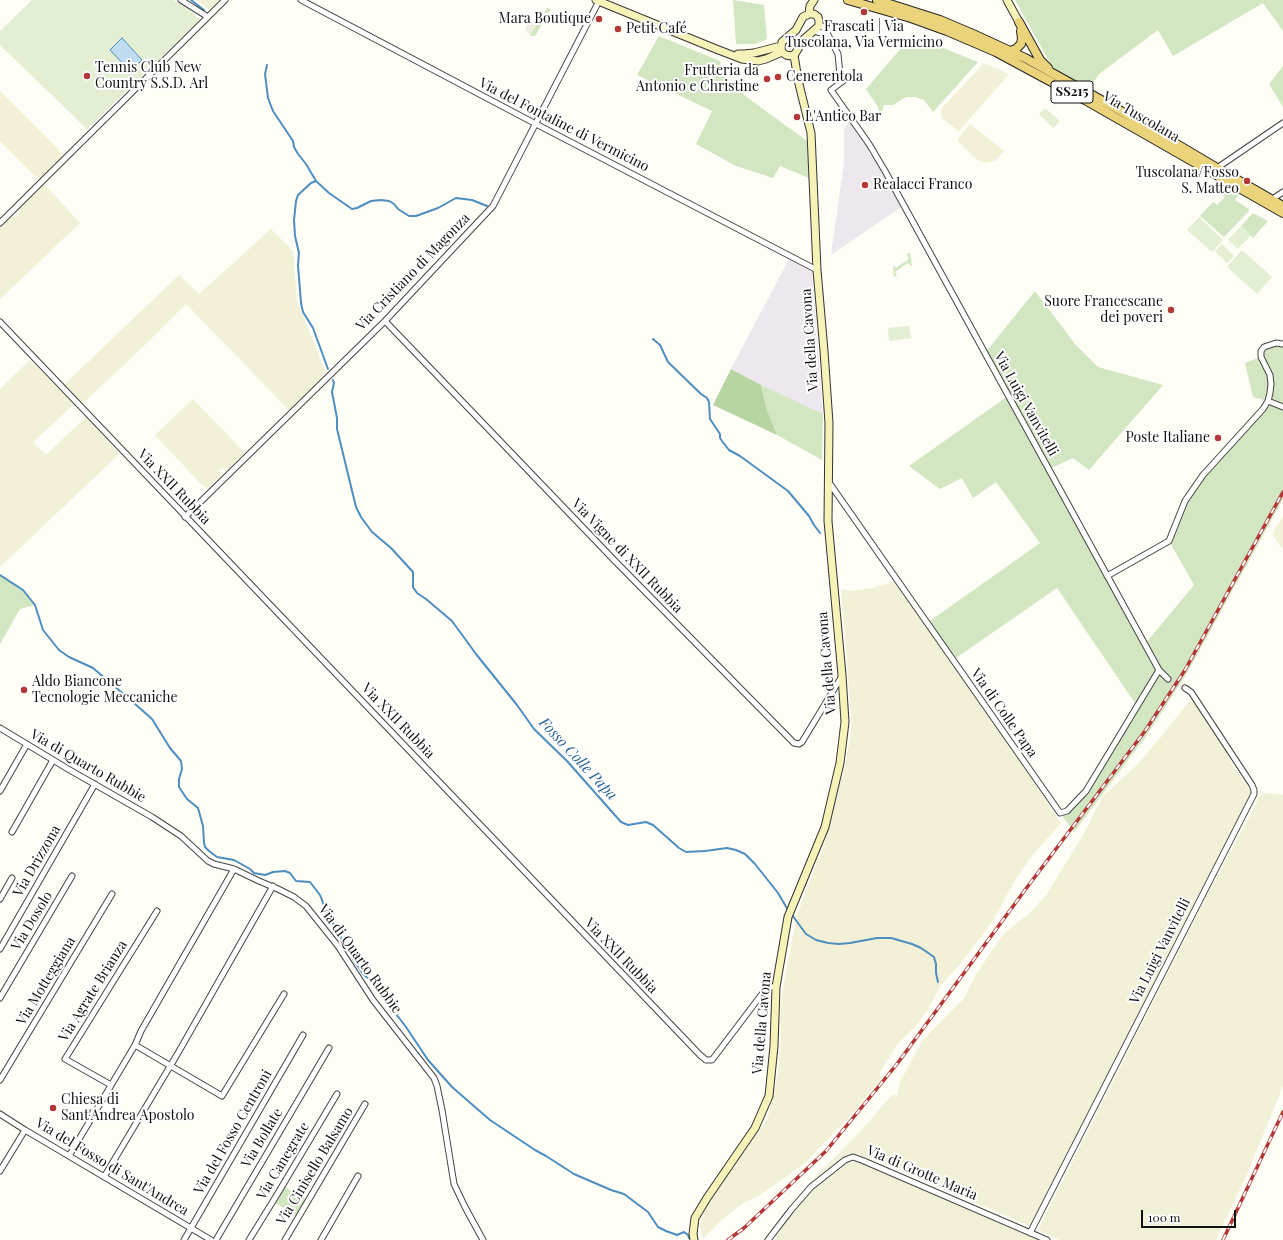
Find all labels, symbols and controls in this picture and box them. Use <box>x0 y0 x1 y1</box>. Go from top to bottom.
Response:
marker: Frascati | Via Tuscolana, Via Vermicino <box>859 7 869 17</box>
place label: Mara Boutique <box>499 11 591 27</box>
marker: Mara Boutique <box>594 14 604 24</box>
place label: Frascati | Via Tuscolana, Via Vermicino <box>785 19 943 52</box>
place label: Petit Café <box>626 21 687 37</box>
marker: Petit Café <box>613 24 623 34</box>
place label: Tennis Club New Country S.S.D. Arl <box>95 60 208 92</box>
place label: Frutteria da Antonio e Christine <box>636 63 759 96</box>
place label: Cenerentola <box>786 69 863 85</box>
marker: Tennis Club New Country S.S.D. Arl <box>82 71 92 81</box>
marker: Cenerentola <box>773 72 783 82</box>
marker: Frutteria da Antonio e Christine <box>762 74 772 84</box>
street label: Via del Fontaline di Vermicino <box>476 75 652 175</box>
road number: SS215 <box>1051 81 1093 103</box>
street label: Via Tuscolana <box>1100 88 1182 146</box>
place label: L'Antico Bar <box>805 109 881 125</box>
marker: L'Antico Bar <box>792 112 802 122</box>
place label: Tuscolana/Fosso S. Matteo <box>1136 165 1239 198</box>
marker: Tuscolana/Fosso S. Matteo <box>1242 176 1252 186</box>
place label: Realacci Franco <box>873 177 972 193</box>
marker: Realacci Franco <box>860 180 870 190</box>
street label: Via Cristiano di Magonza <box>353 210 473 334</box>
street label: Via della Cavona <box>798 288 822 392</box>
place label: Suore Francescane dei poveri <box>1044 294 1163 326</box>
marker: Suore Francescane dei poveri <box>1166 305 1176 315</box>
street label: Via Luigi Vanvitelli <box>990 349 1062 459</box>
place label: Poste Italiane <box>1125 430 1210 446</box>
marker: Poste Italiane <box>1213 433 1223 443</box>
street label: Via XXII Rubbia <box>134 446 214 528</box>
street label: Via Vigne di XXII Rubbia <box>568 495 686 617</box>
street label: Via della Cavona <box>814 611 840 715</box>
street label: Via di Colle Papa <box>967 665 1041 761</box>
place label: Aldo Biancone Tecnologie Meccaniche <box>32 674 178 706</box>
street label: Via XXII Rubbia <box>358 680 438 762</box>
marker: Aldo Biancone Tecnologie Meccaniche <box>19 685 29 695</box>
water label: Fosso Colle Papa <box>535 714 621 804</box>
street label: Via di Quarto Rubbie <box>27 726 149 806</box>
street label: Via Drizzona <box>10 822 64 900</box>
street label: Via Dosolo <box>8 888 56 954</box>
street label: Via Luigi Vanvitelli <box>1126 895 1194 1007</box>
street label: Via di Quarto Rubbie <box>315 901 405 1017</box>
street label: Via XXII Rubbia <box>581 915 661 997</box>
street label: Via Motteggiana <box>13 934 79 1028</box>
street label: Via Agrate Brianza <box>55 937 131 1045</box>
street label: Via della Cavona <box>749 971 775 1075</box>
street label: Via del Fosso Centroni <box>191 1067 275 1197</box>
place label: Chiesa di Sant'Andrea Apostolo <box>61 1092 194 1124</box>
marker: Chiesa di Sant'Andrea Apostolo <box>48 1103 58 1113</box>
street label: Via Cinisello Balsamo <box>273 1104 357 1228</box>
street label: Via Bollate <box>238 1105 286 1171</box>
street label: Via del Fosso di Sant'Andrea <box>32 1115 192 1219</box>
street label: Via Canegrate <box>253 1119 313 1203</box>
street label: Via di Grotte Maria <box>864 1142 980 1204</box>
scale bar <box>1143 1202 1238 1228</box>
text: 100 m <box>1148 1209 1180 1225</box>

